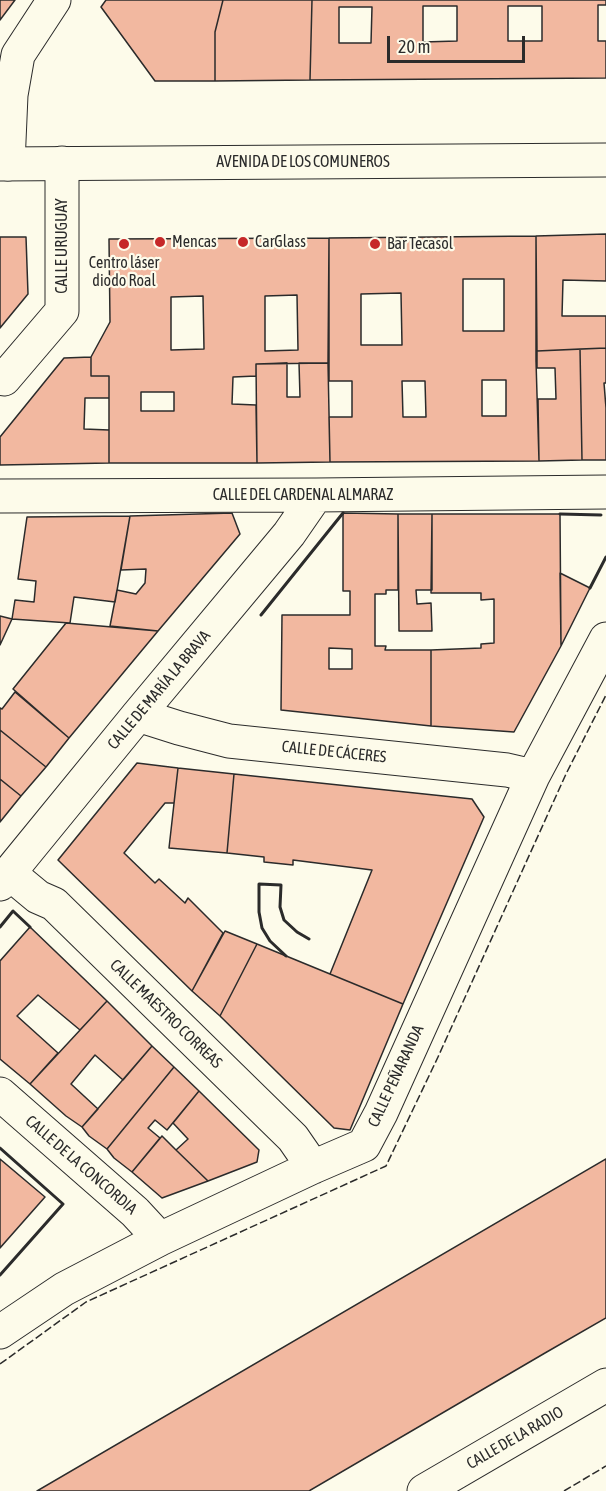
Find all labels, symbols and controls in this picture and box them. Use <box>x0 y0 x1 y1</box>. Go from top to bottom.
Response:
scale bar <box>390 24 528 62</box>
text: 20 m <box>398 36 430 57</box>
street label: AVENIDA DE LOS COMUNEROS <box>216 152 390 172</box>
street label: CALLE URUGUAY <box>52 198 72 294</box>
place label: Mencas <box>172 232 217 252</box>
place label: CarGlass <box>255 232 306 252</box>
place label: Bar Tecasol <box>387 234 453 254</box>
marker: Mencas <box>153 235 167 249</box>
marker: CarGlass <box>236 235 250 249</box>
marker: Centro láser diodo Roal <box>117 237 131 251</box>
marker: Bar Tecasol <box>368 237 382 251</box>
place label: Centro láser diodo Roal <box>89 253 159 291</box>
street label: CALLE DEL CARDENAL ALMARAZ <box>213 485 393 505</box>
street label: CALLE DE MARÍA LA BRAVA <box>104 626 214 754</box>
street label: CALLE DE CÁCERES <box>281 737 387 767</box>
street label: CALLE MAESTRO CORREAS <box>106 956 226 1072</box>
street label: CALLE PEÑARANDA <box>364 1022 428 1130</box>
street label: CALLE DE LA CONCORDIA <box>21 1111 141 1219</box>
street label: CALLE DE LA RADIO <box>463 1402 567 1474</box>

